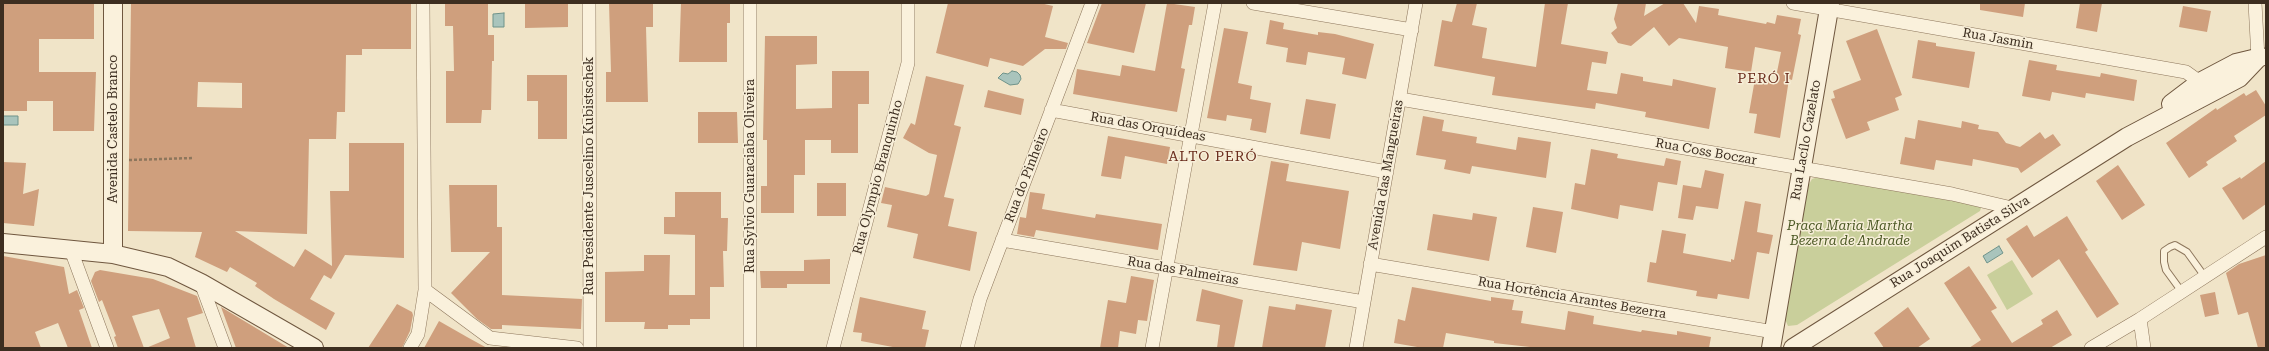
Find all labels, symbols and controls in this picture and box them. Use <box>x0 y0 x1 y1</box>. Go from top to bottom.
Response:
street label: Rua Jasmin <box>1961 25 2035 53</box>
street label: Avenida Castelo Branco <box>105 55 121 203</box>
street label: Rua Presidente Juscelino Kubistschek <box>581 57 597 295</box>
district label: PERÓ I <box>1737 71 1791 87</box>
street label: Rua Sylvio Guaraciaba Oliveira <box>742 79 758 273</box>
street label: Rua Lacílo Cazelato <box>1788 79 1824 201</box>
street label: Rua Olympio Branquinho <box>850 98 906 256</box>
street label: Avenida das Mangueiras <box>1365 99 1407 251</box>
street label: Rua das Orquídeas <box>1089 109 1207 145</box>
street label: Rua do Pinheiro <box>1002 125 1052 225</box>
street label: Rua Coss Boczar <box>1654 135 1758 169</box>
district label: ALTO PERÓ <box>1168 149 1258 165</box>
street label: Rua Joaquim Batista Silva <box>1887 193 2033 291</box>
park label: Praça Maria Martha Bezerra de Andrade <box>1787 218 1913 249</box>
street label: Rua das Palmeiras <box>1126 254 1240 288</box>
street label: Rua Hortência Arantes Bezerra <box>1477 274 1667 322</box>

